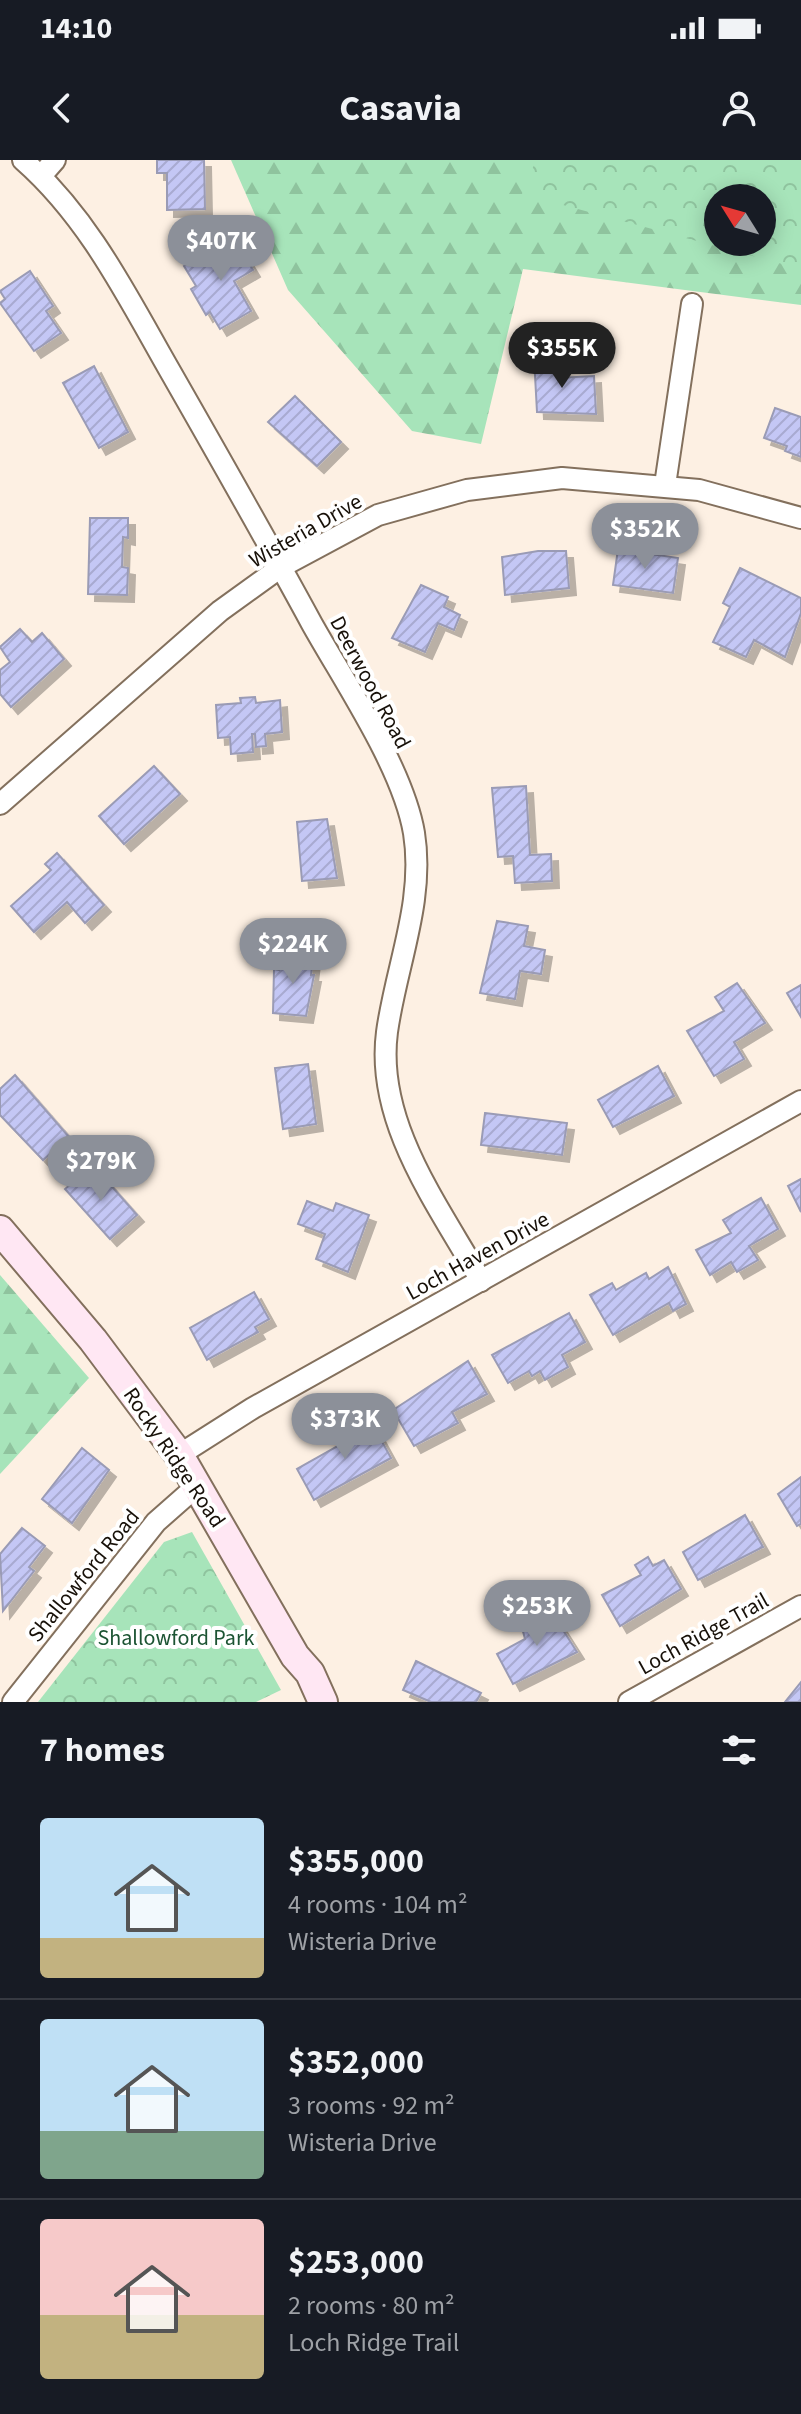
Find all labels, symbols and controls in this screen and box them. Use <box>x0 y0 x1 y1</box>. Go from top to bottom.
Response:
text: 14:10 <box>40 7 112 50</box>
text: Casavia <box>339 83 462 134</box>
icon: back <box>40 86 84 130</box>
icon: person <box>717 86 761 130</box>
north arrow <box>704 184 776 256</box>
map controls <box>704 184 776 256</box>
pin: $407K <box>165 215 277 283</box>
text: $407K <box>186 222 256 259</box>
pin: $355K <box>506 322 618 390</box>
text: $355K <box>527 329 597 366</box>
street label: Wisteria Drive <box>243 486 368 576</box>
pin: $352K <box>589 503 701 571</box>
text: $352K <box>610 510 680 547</box>
street label: Deerwood Road <box>322 610 419 755</box>
pin: $224K <box>237 918 349 986</box>
text: $224K <box>258 925 328 962</box>
pin: $279K <box>45 1135 157 1203</box>
text: $279K <box>66 1142 136 1179</box>
street label: Loch Haven Drive <box>400 1203 555 1309</box>
street label: Rocky Ridge Road <box>115 1381 233 1534</box>
pin: $373K <box>289 1393 401 1461</box>
text: $373K <box>310 1400 380 1437</box>
street label: Shallowford Road <box>20 1502 148 1649</box>
pin: $253K <box>481 1580 593 1648</box>
street label: Loch Ridge Trail <box>632 1585 775 1683</box>
text: $253K <box>502 1587 572 1624</box>
park label: Shallowford Park <box>98 1622 255 1654</box>
text: 7 homes <box>40 1726 165 1775</box>
icon: filters <box>717 1728 761 1772</box>
text: $355,000 <box>288 1837 424 1886</box>
icon: home <box>104 1850 200 1946</box>
text: 4 rooms · 104 m² <box>288 1886 467 1923</box>
text: Wisteria Drive <box>288 1923 437 1960</box>
text: $352,000 <box>288 2038 424 2087</box>
icon: home <box>104 2051 200 2147</box>
text: 3 rooms · 92 m² <box>288 2087 455 2124</box>
text: Wisteria Drive <box>288 2124 437 2161</box>
text: $253,000 <box>288 2238 424 2287</box>
icon: home <box>104 2251 200 2347</box>
text: 2 rooms · 80 m² <box>288 2287 455 2324</box>
text: Loch Ridge Trail <box>288 2324 459 2361</box>

